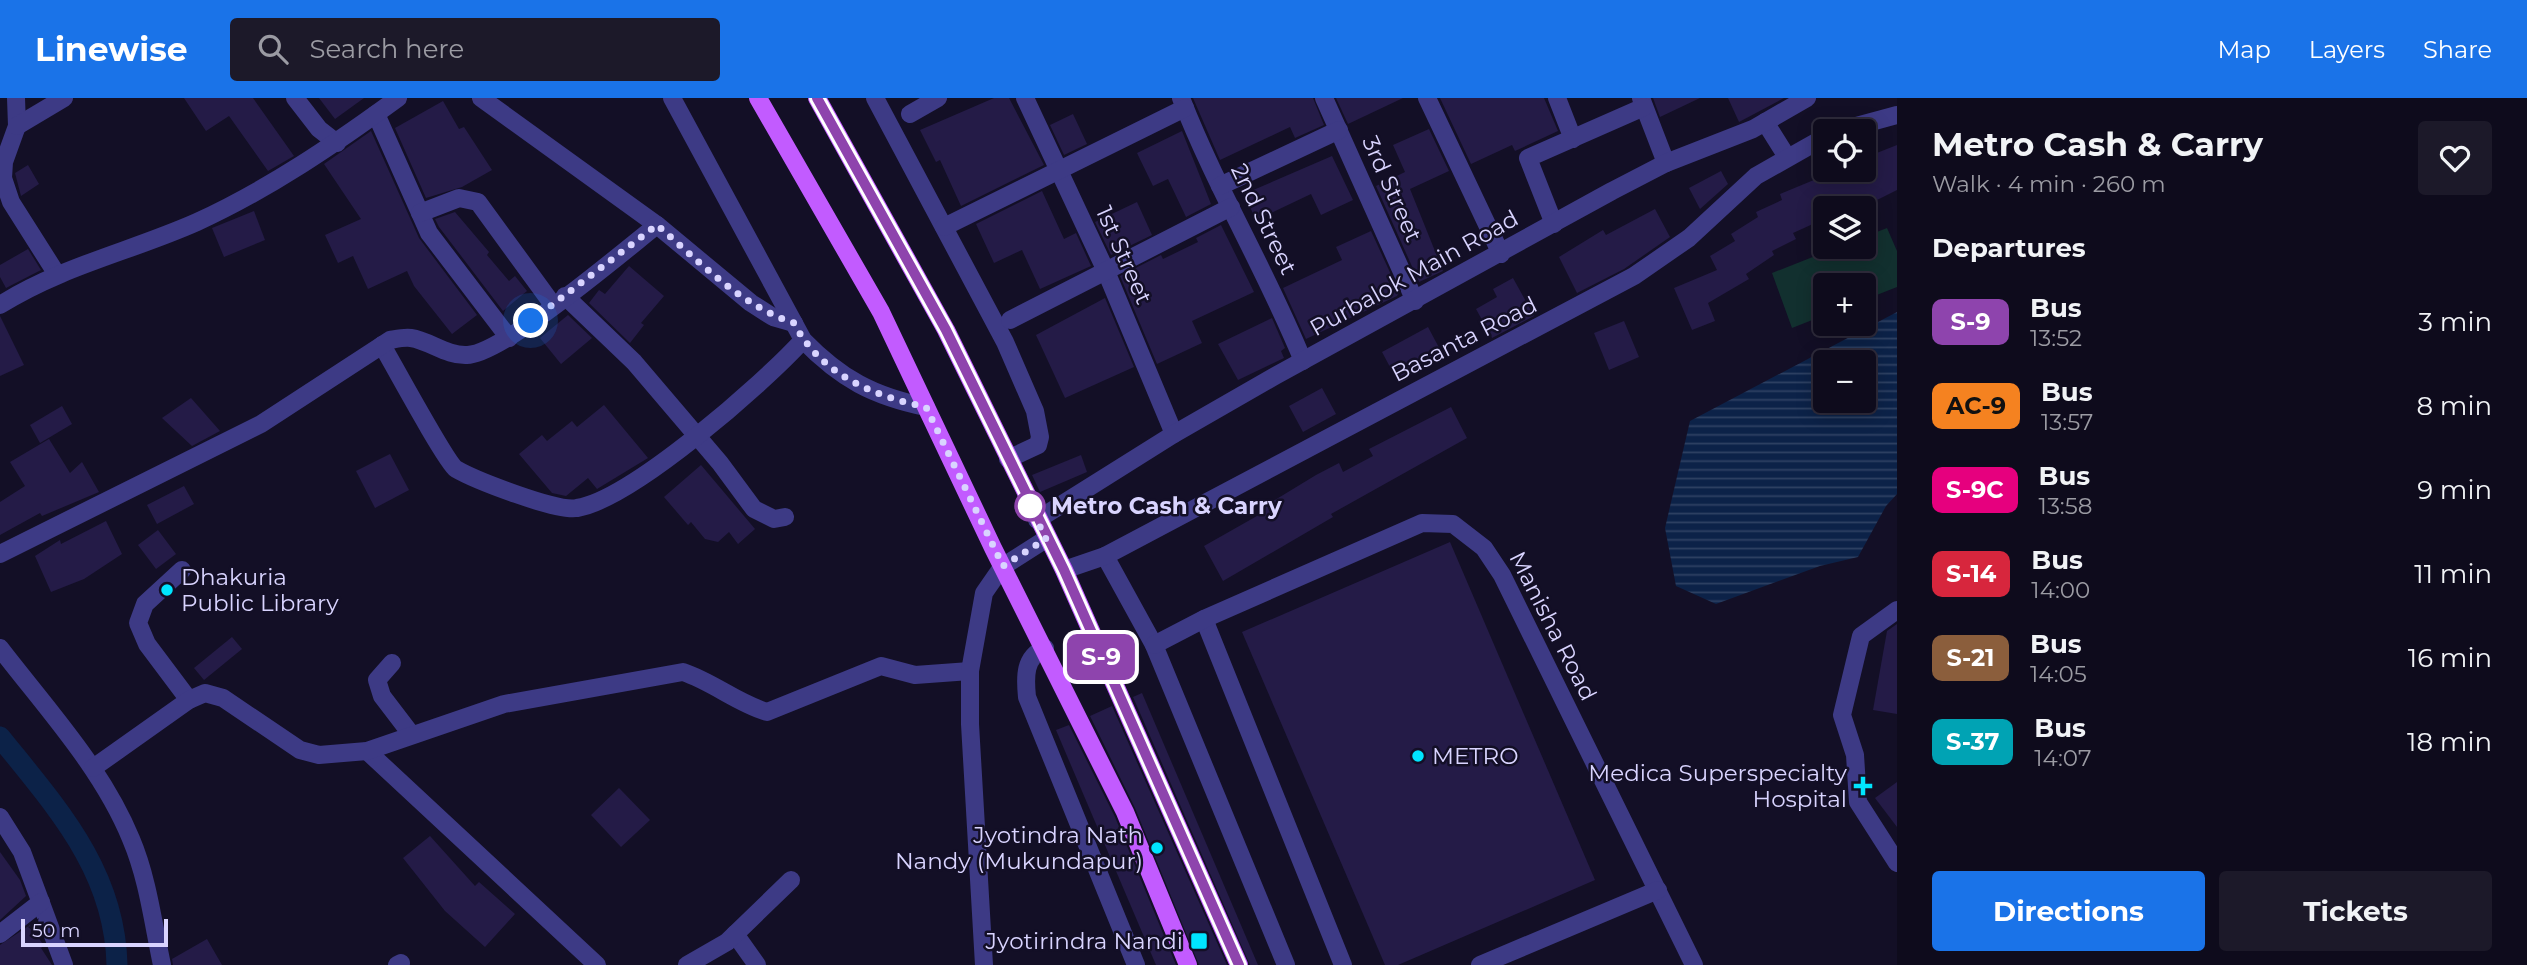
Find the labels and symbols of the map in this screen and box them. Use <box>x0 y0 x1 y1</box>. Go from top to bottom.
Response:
street label: 3rd Street <box>1356 132 1428 246</box>
street label: 2nd Street <box>1225 159 1303 279</box>
street label: 1st Street <box>1090 202 1158 308</box>
street label: Purbalok Main Road <box>1305 204 1523 342</box>
street label: Basanta Road <box>1386 290 1542 388</box>
your location <box>513 303 548 338</box>
marker: Metro Cash & Carry <box>1015 491 1045 521</box>
place label: Metro Cash & Carry <box>1051 492 1282 520</box>
street label: Manisha Road <box>1503 547 1603 705</box>
place label: Dhakuria Public Library <box>181 563 339 617</box>
marker: Dhakuria Public Library <box>159 582 175 598</box>
line badge: S-9 <box>1061 634 1141 680</box>
place label: METRO <box>1432 742 1518 770</box>
marker: METRO <box>1410 748 1426 764</box>
place label: Medica Superspecialty Hospital <box>1588 759 1848 813</box>
marker: Medica Superspecialty Hospital <box>1853 776 1873 796</box>
place label: Jyotindra Nath Nandy (Mukundapur) <box>895 821 1143 875</box>
marker: Jyotindra Nath Nandy (Mukundapur) <box>1149 840 1165 856</box>
scale bar <box>21 916 168 948</box>
place label: Jyotirindra Nandi <box>985 927 1183 955</box>
marker: Jyotirindra Nandi <box>1189 931 1209 951</box>

